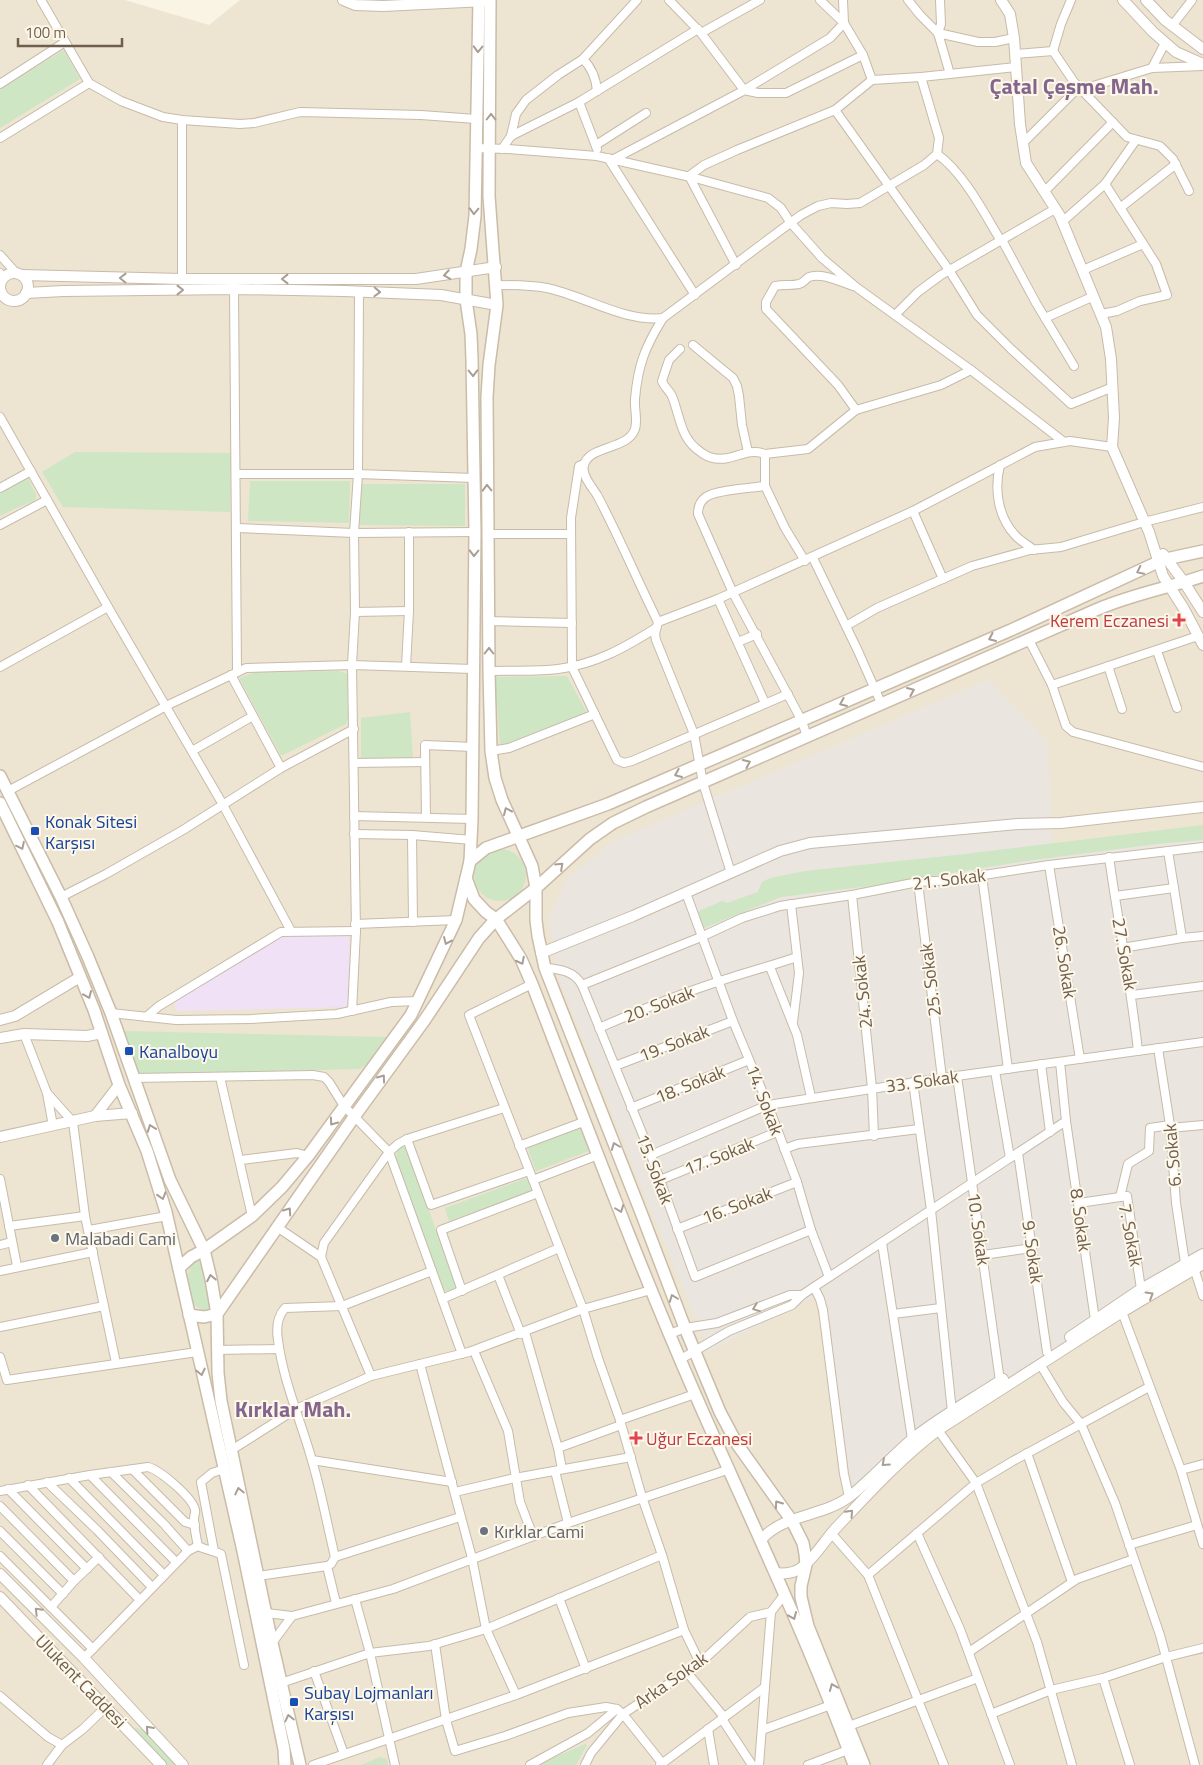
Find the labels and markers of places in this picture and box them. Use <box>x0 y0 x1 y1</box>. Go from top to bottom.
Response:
place label: Kerem Eczanesi <box>1050 607 1169 634</box>
marker: Kerem Eczanesi <box>1173 614 1185 626</box>
place label: Konak Sitesi Karşısı <box>45 808 137 856</box>
marker: Konak Sitesi Karşısı <box>29 825 41 837</box>
place label: Kanalboyu <box>139 1038 218 1065</box>
marker: Kanalboyu <box>123 1045 135 1057</box>
place label: Malabadi Cami <box>65 1225 176 1252</box>
marker: Malabadi Cami <box>49 1232 61 1244</box>
place label: Uğur Eczanesi <box>646 1425 752 1452</box>
marker: Uğur Eczanesi <box>630 1432 642 1444</box>
place label: Kırklar Cami <box>494 1518 584 1545</box>
marker: Kırklar Cami <box>478 1525 490 1537</box>
place label: Subay Lojmanları Karşısı <box>304 1679 433 1727</box>
marker: Subay Lojmanları Karşısı <box>288 1696 300 1708</box>

